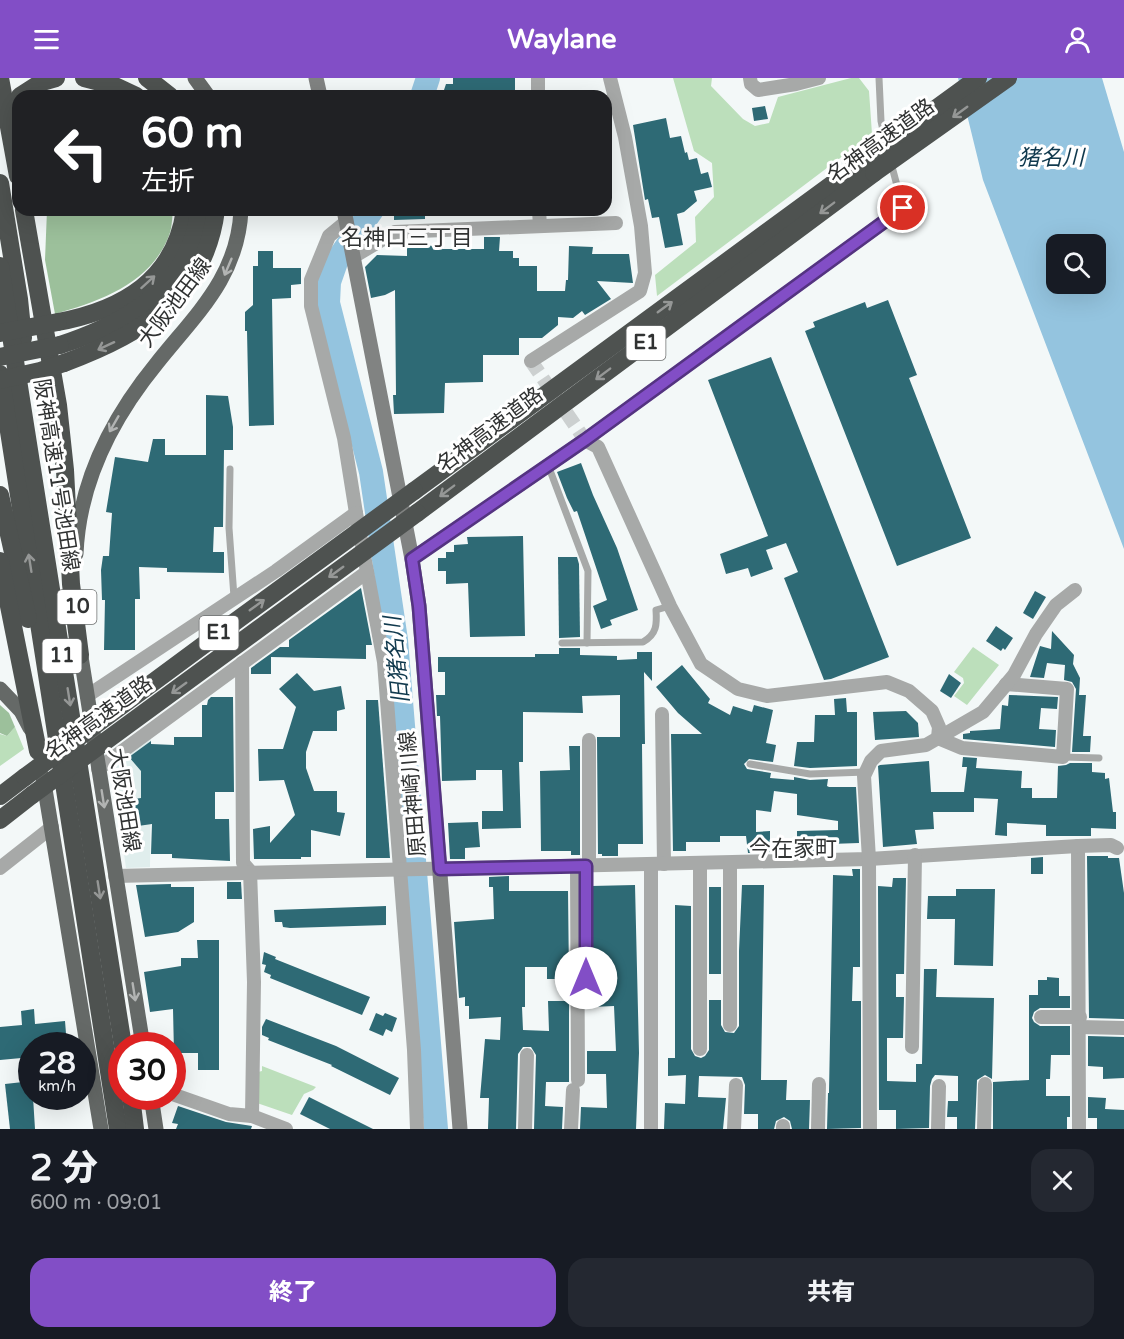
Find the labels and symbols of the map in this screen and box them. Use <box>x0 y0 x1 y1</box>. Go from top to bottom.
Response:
street label: 名神高速道路 <box>823 94 939 188</box>
one-way arrow <box>953 106 969 118</box>
water label: 猪名川 <box>1018 145 1086 171</box>
pin <box>877 182 928 233</box>
one-way arrow <box>820 202 836 215</box>
district label: 名神口三丁目 <box>341 225 473 251</box>
street label: 大阪池田線 <box>133 254 217 352</box>
one-way arrow <box>222 257 233 275</box>
one-way arrow <box>140 275 155 289</box>
one-way arrow <box>656 301 672 314</box>
road number: E1 <box>626 326 666 360</box>
one-way arrow <box>98 340 116 352</box>
one-way arrow <box>596 368 612 381</box>
street label: 阪神高速11号池田線 <box>28 377 84 573</box>
street label: 名神高速道路 <box>432 382 548 478</box>
one-way arrow <box>108 415 120 432</box>
one-way arrow <box>439 484 455 497</box>
one-way arrow <box>24 553 35 573</box>
one-way arrow <box>328 566 344 578</box>
road number: 10 <box>58 590 97 624</box>
one-way arrow <box>249 599 265 611</box>
water label: 旧猪名川 <box>379 613 415 705</box>
road number: E1 <box>200 616 238 650</box>
road number: 11 <box>42 639 82 673</box>
street label: 名神高速道路 <box>41 671 157 765</box>
one-way arrow <box>171 682 187 694</box>
one-way arrow <box>63 687 74 707</box>
street label: 原田神崎川線 <box>395 730 431 858</box>
street label: 大阪池田線 <box>103 746 145 854</box>
one-way arrow <box>97 789 108 809</box>
district label: 今在家町 <box>749 836 837 862</box>
one-way arrow <box>94 880 105 899</box>
position arrow <box>554 946 618 1010</box>
one-way arrow <box>129 981 140 1001</box>
speed limit sign: 30 <box>108 1032 186 1110</box>

